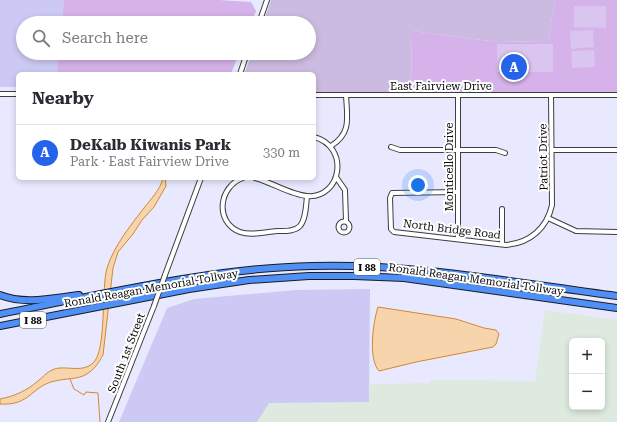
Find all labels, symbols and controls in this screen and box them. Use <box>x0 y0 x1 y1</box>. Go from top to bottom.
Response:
search box <box>16 16 316 60</box>
icon: search <box>30 27 52 49</box>
text: Search here <box>62 29 148 47</box>
pin: A <box>501 52 527 82</box>
street label: East Fairview Drive <box>390 80 492 93</box>
text: Nearby <box>32 88 94 108</box>
street label: Monticello Drive <box>443 123 456 211</box>
street label: Patriot Drive <box>536 123 551 191</box>
text: DeKalb Kiwanis Park <box>70 136 231 154</box>
text: A <box>40 145 50 160</box>
text: 330 m <box>263 145 300 160</box>
text: Park · East Fairview Drive <box>70 154 229 169</box>
your location <box>408 175 428 195</box>
street label: North Bridge Road <box>402 217 502 242</box>
road number: I 88 <box>354 259 380 275</box>
street label: Ronald Reagan Memorial Tollway <box>388 261 565 298</box>
street label: Ronald Reagan Memorial Tollway <box>63 267 240 310</box>
street label: South 1st Street <box>105 311 148 395</box>
road number: I 88 <box>20 312 46 328</box>
map controls <box>569 338 605 410</box>
button: + <box>569 338 605 374</box>
button: − <box>569 374 605 410</box>

